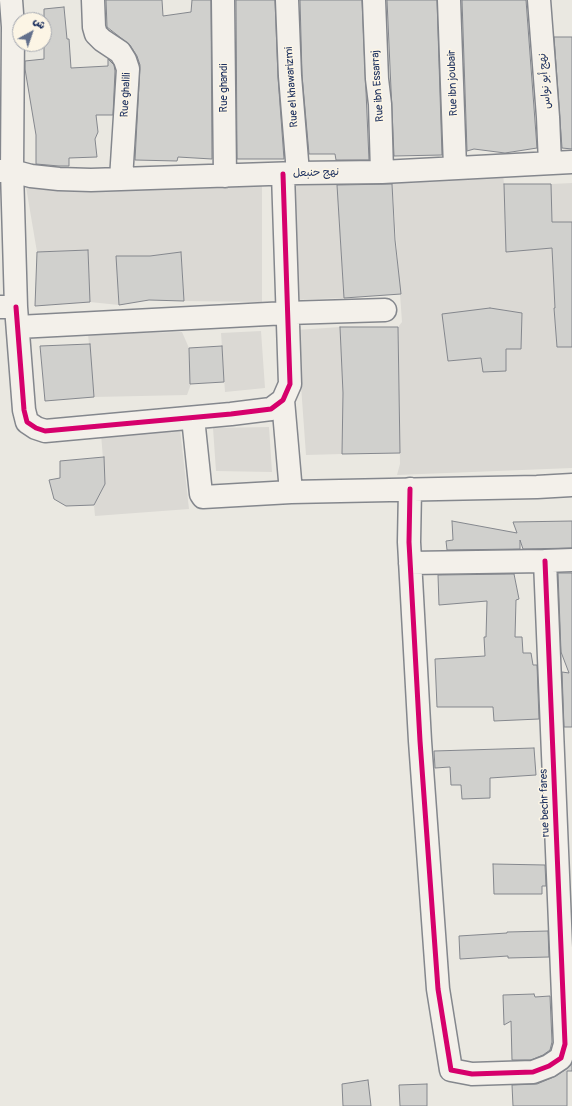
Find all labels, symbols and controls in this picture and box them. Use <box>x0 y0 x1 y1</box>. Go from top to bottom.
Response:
north arrow <box>12 12 52 52</box>
text: ش <box>31 14 48 32</box>
street label: Rue el khawarizmi <box>283 46 301 128</box>
street label: Rue ibn Essarraj <box>369 50 387 122</box>
street label: Rue ibn joubair <box>445 50 461 116</box>
street label: نهج أبو نواس <box>536 53 554 109</box>
street label: Rue ghandi <box>217 64 231 112</box>
street label: Rue ghalili <box>118 72 134 118</box>
street label: نهج حنبعل <box>293 166 339 180</box>
street label: rue bechr fares <box>537 769 553 837</box>

